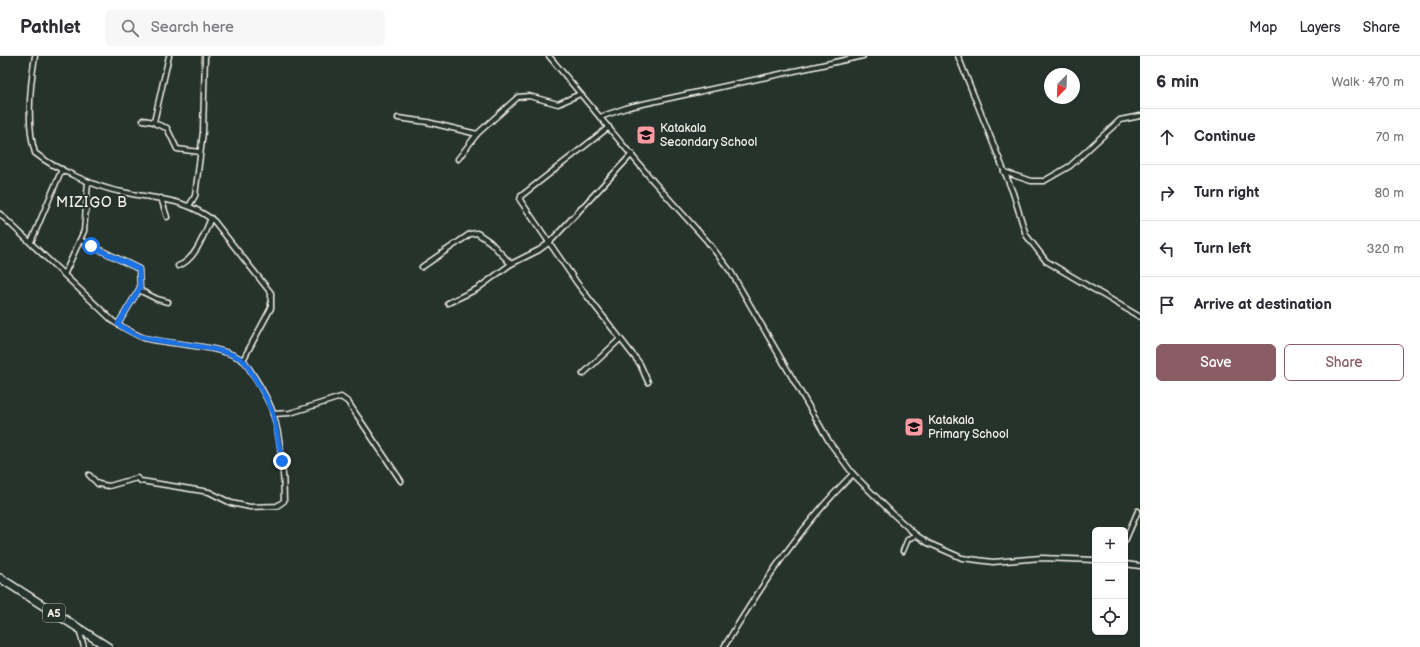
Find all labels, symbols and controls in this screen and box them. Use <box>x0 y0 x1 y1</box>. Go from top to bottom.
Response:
search box <box>105 10 385 46</box>
text: Pathlet <box>20 16 81 39</box>
icon: search <box>119 17 141 39</box>
text: Search here <box>151 18 234 37</box>
text: Map <box>1249 19 1277 36</box>
text: Layers <box>1299 19 1341 36</box>
text: Share <box>1363 19 1400 36</box>
north arrow <box>1044 68 1080 104</box>
text: 6 min <box>1156 72 1199 92</box>
text: Walk · 470 m <box>1332 74 1404 90</box>
place label: Katakala Secondary School <box>660 121 757 150</box>
school or university icon: Katakala Secondary School <box>635 124 657 146</box>
icon: ahead <box>1156 126 1178 148</box>
text: Continue <box>1194 127 1256 146</box>
text: 70 m <box>1376 129 1404 145</box>
icon: right <box>1156 182 1178 204</box>
text: Turn right <box>1194 183 1259 202</box>
text: 80 m <box>1375 185 1404 201</box>
district label: MIZIGO B <box>56 194 128 211</box>
route start <box>82 237 100 255</box>
icon: left <box>1156 238 1178 260</box>
text: Turn left <box>1194 239 1251 258</box>
text: 320 m <box>1366 241 1404 257</box>
icon: arrive <box>1156 294 1178 316</box>
text: Arrive at destination <box>1194 295 1332 314</box>
button: Save <box>1156 344 1276 381</box>
button: Share <box>1284 344 1404 381</box>
place label: Katakala Primary School <box>928 413 1009 442</box>
school or university icon: Katakala Primary School <box>903 416 925 438</box>
route end <box>273 452 291 470</box>
map controls <box>1092 527 1128 635</box>
button: + <box>1092 527 1128 563</box>
button: − <box>1092 563 1128 599</box>
button: locate <box>1092 599 1128 635</box>
road number: A5 <box>43 604 65 622</box>

